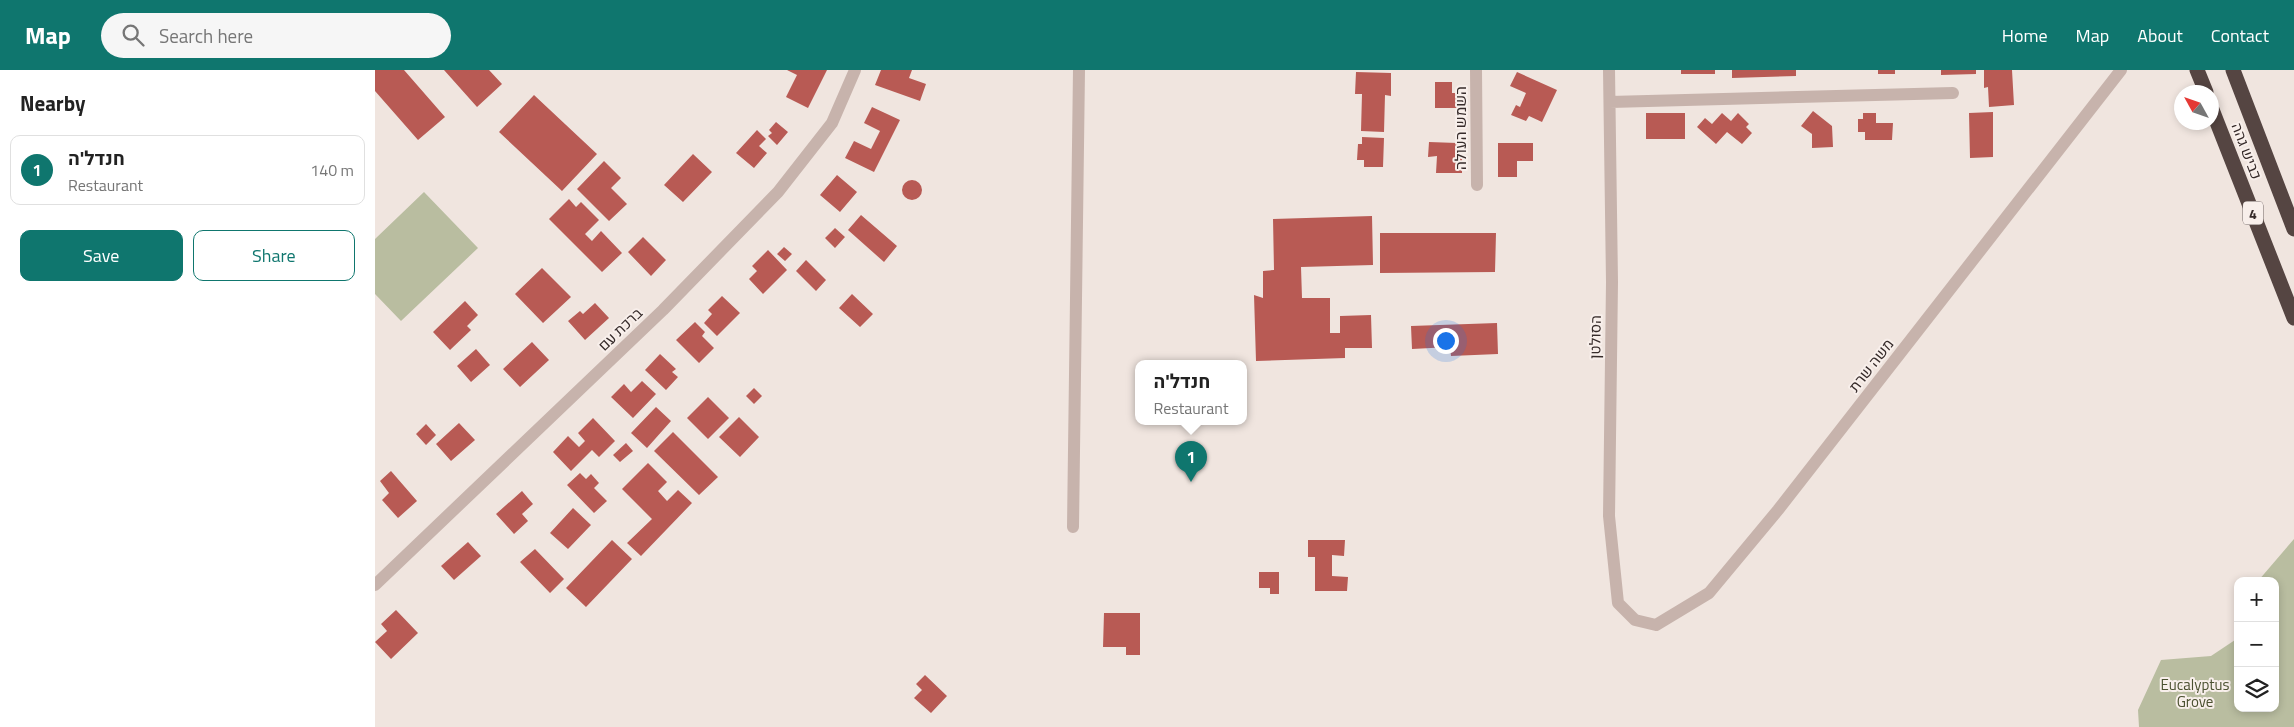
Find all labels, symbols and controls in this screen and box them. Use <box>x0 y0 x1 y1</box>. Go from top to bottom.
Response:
search box <box>101 13 451 58</box>
text: Map <box>25 17 71 53</box>
icon: search <box>119 21 147 49</box>
text: Search here <box>159 21 253 50</box>
text: Home <box>2002 22 2048 49</box>
text: Map <box>2076 22 2109 49</box>
text: About <box>2137 22 2183 49</box>
text: Contact <box>2211 22 2269 49</box>
north arrow <box>2174 85 2219 130</box>
street label: השמש העולה <box>1449 86 1472 170</box>
text: Nearby <box>20 87 85 119</box>
street label: כביש גהה <box>2226 119 2268 183</box>
text: חנדל'ה <box>68 143 125 172</box>
text: 1 <box>33 158 41 182</box>
text: 140 m <box>310 158 354 182</box>
text: Restaurant <box>68 173 143 197</box>
road number: 4 <box>2243 202 2263 224</box>
button: Save <box>20 230 183 281</box>
button: Share <box>193 230 355 281</box>
street label: ברכת עם <box>593 302 648 356</box>
street label: הסולטן <box>1583 315 1607 359</box>
your location <box>1433 328 1459 354</box>
street label: משה שרת <box>1843 333 1899 397</box>
popup <box>1135 360 1247 425</box>
text: חנדל'ה <box>1153 366 1210 395</box>
text: Restaurant <box>1153 396 1229 420</box>
pin: 1 <box>1175 441 1207 482</box>
map controls <box>2234 577 2279 712</box>
button: + <box>2234 577 2279 622</box>
button: − <box>2234 622 2279 667</box>
button: layers <box>2234 667 2279 712</box>
park label: Eucalyptus Grove <box>2161 673 2230 713</box>

